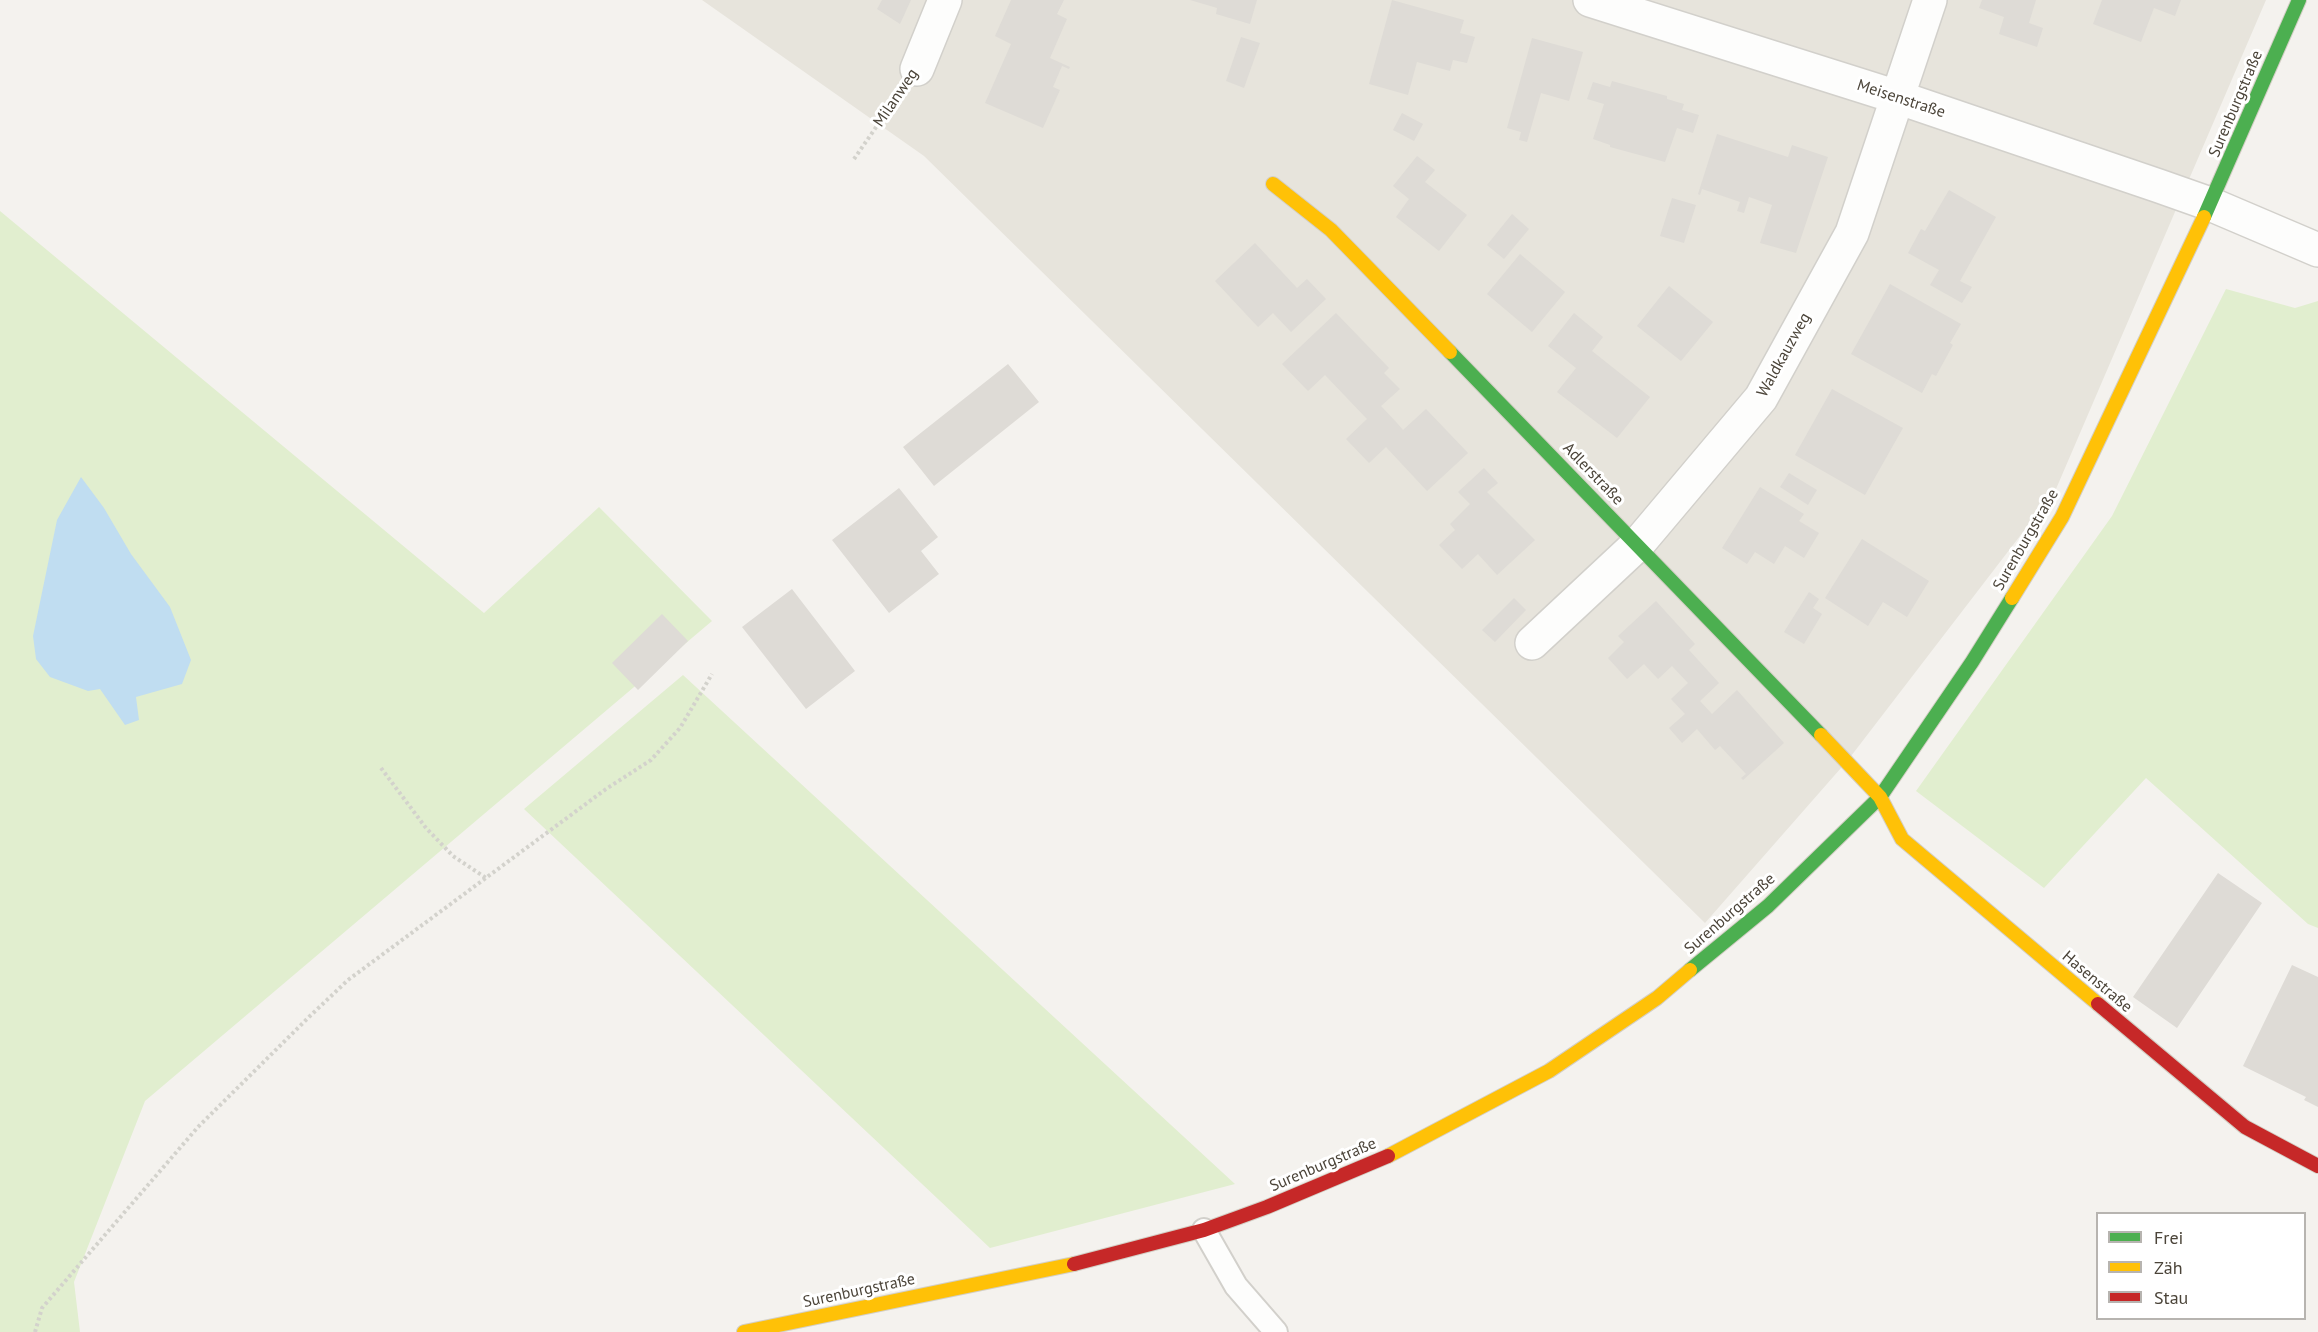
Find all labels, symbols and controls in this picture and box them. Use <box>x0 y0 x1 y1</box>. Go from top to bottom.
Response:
street label: Surenburgstraße <box>2205 48 2267 160</box>
street label: Milanweg <box>869 65 923 131</box>
street label: Meisenstraße <box>1854 76 1948 122</box>
street label: Waldkauzweg <box>1753 310 1815 400</box>
street label: Adlerstraße <box>1559 439 1627 509</box>
street label: Surenburgstraße <box>1989 486 2063 594</box>
street label: Surenburgstraße <box>1681 869 1779 959</box>
street label: Hasenstraße <box>2058 947 2136 1017</box>
street label: Surenburgstraße <box>1267 1134 1379 1196</box>
legend <box>2096 1212 2306 1320</box>
text: Frei <box>2154 1226 2183 1249</box>
text: Zäh <box>2154 1256 2183 1279</box>
street label: Surenburgstraße <box>801 1270 917 1312</box>
text: Stau <box>2154 1286 2188 1309</box>

